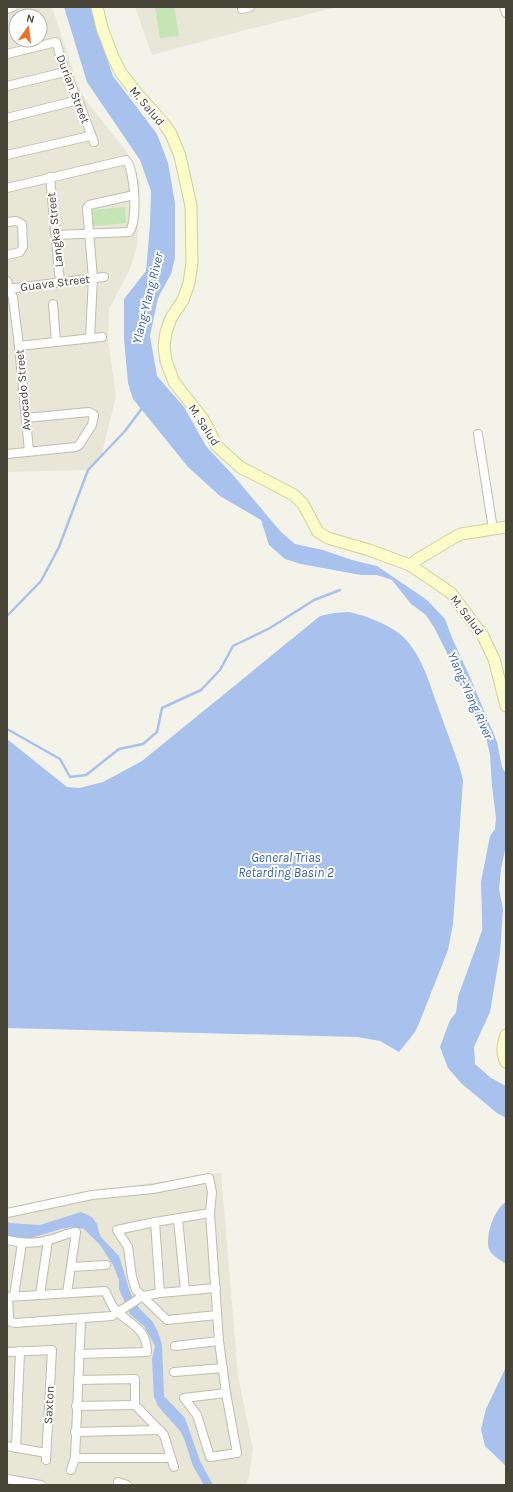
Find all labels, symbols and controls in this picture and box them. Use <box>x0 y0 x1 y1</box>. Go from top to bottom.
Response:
north arrow <box>8 8 48 48</box>
text: N <box>25 12 36 26</box>
street label: Durian Street <box>53 53 93 126</box>
street label: M. Salud <box>127 84 167 128</box>
street label: Langka Street <box>44 191 66 268</box>
water label: Ylang-Ylang River <box>129 250 166 345</box>
street label: Guava Street <box>19 272 91 294</box>
street label: Avocado Street <box>12 348 34 431</box>
street label: M. Salud <box>185 402 223 448</box>
street label: M. Salud <box>447 592 487 638</box>
water label: Ylang-Ylang River <box>445 649 497 742</box>
water label: General Trias Retarding Basin 2 <box>238 850 334 880</box>
street label: Saxton <box>41 1386 57 1424</box>

